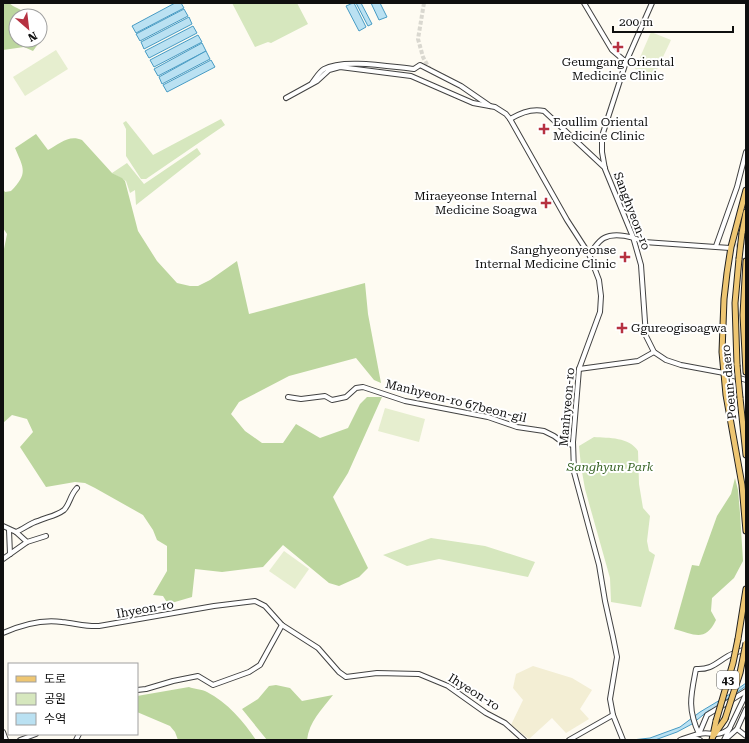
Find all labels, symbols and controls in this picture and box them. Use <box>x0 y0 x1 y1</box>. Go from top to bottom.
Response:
north arrow <box>8 8 48 48</box>
scale bar <box>613 8 733 34</box>
text: 200 m <box>619 15 653 29</box>
text: N <box>25 29 39 44</box>
marker: Geumgang Oriental Medicine Clinic <box>612 41 624 53</box>
place label: Geumgang Oriental Medicine Clinic <box>562 55 675 83</box>
place label: Eoullim Oriental Medicine Clinic <box>553 115 648 143</box>
marker: Eoullim Oriental Medicine Clinic <box>538 123 550 135</box>
street label: Sanghyeon-ro <box>611 170 653 252</box>
place label: Miraeyeonse Internal Medicine Soagwa <box>414 189 537 217</box>
marker: Miraeyeonse Internal Medicine Soagwa <box>540 197 552 209</box>
place label: Sanghyeonyeonse Internal Medicine Clinic <box>475 243 616 271</box>
marker: Sanghyeonyeonse Internal Medicine Clinic <box>619 251 631 263</box>
place label: Ggureogisoagwa <box>631 321 727 335</box>
marker: Ggureogisoagwa <box>616 322 628 334</box>
street label: Poeun-daero <box>719 344 739 420</box>
street label: Manhyeon-ro <box>557 367 577 447</box>
street label: Manhyeon-ro 67beon-gil <box>384 377 528 425</box>
park label: Sanghyun Park <box>566 460 654 474</box>
street label: Ihyeon-ro <box>115 597 175 621</box>
legend <box>8 663 138 735</box>
street label: Ihyeon-ro <box>446 671 502 713</box>
road number: 43 <box>717 671 739 689</box>
text: 도로 <box>44 672 66 686</box>
text: 공원 <box>44 692 66 706</box>
text: 수역 <box>44 712 66 726</box>

